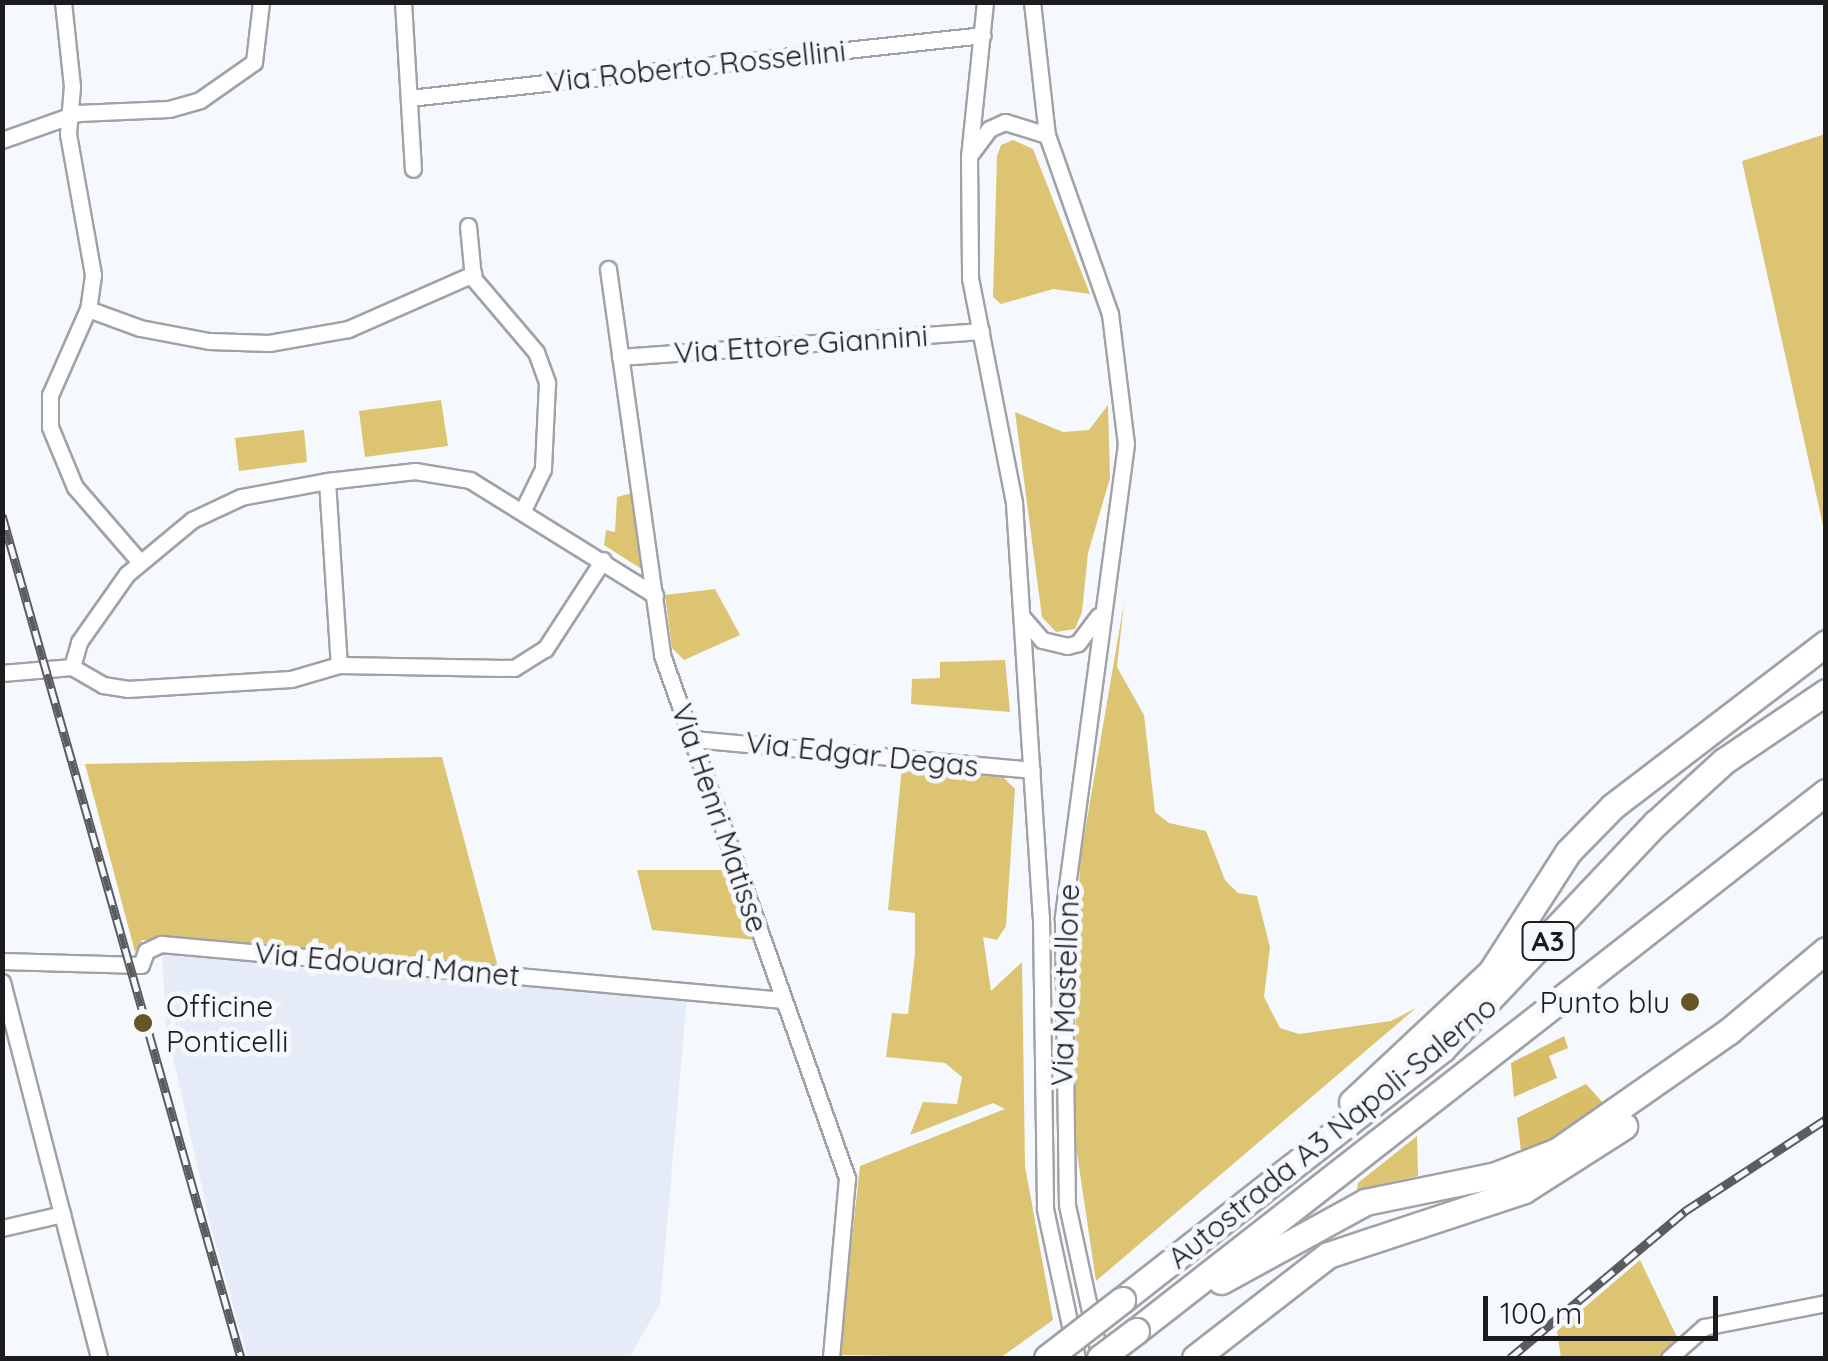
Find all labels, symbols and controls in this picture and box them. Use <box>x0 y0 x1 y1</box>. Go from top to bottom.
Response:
street label: Via Roberto Rossellini <box>544 32 848 100</box>
street label: Via Ettore Giannini <box>673 317 929 371</box>
street label: Via Henri Matisse <box>664 699 776 937</box>
street label: Via Edgar Degas <box>744 724 980 784</box>
street label: Via Mastellone <box>1043 883 1087 1087</box>
road number: A3 <box>1520 918 1576 964</box>
street label: Via Edouard Manet <box>253 934 521 994</box>
place label: Punto blu <box>1540 984 1670 1020</box>
place label: Officine Ponticelli <box>166 988 288 1058</box>
street label: Autostrada A3 Napoli-Salerno <box>1160 988 1504 1276</box>
marker: Punto blu <box>1679 991 1701 1013</box>
marker: Officine Ponticelli <box>130 1010 156 1036</box>
scale bar <box>1488 1276 1723 1338</box>
text: 100 m <box>1500 1294 1582 1332</box>

